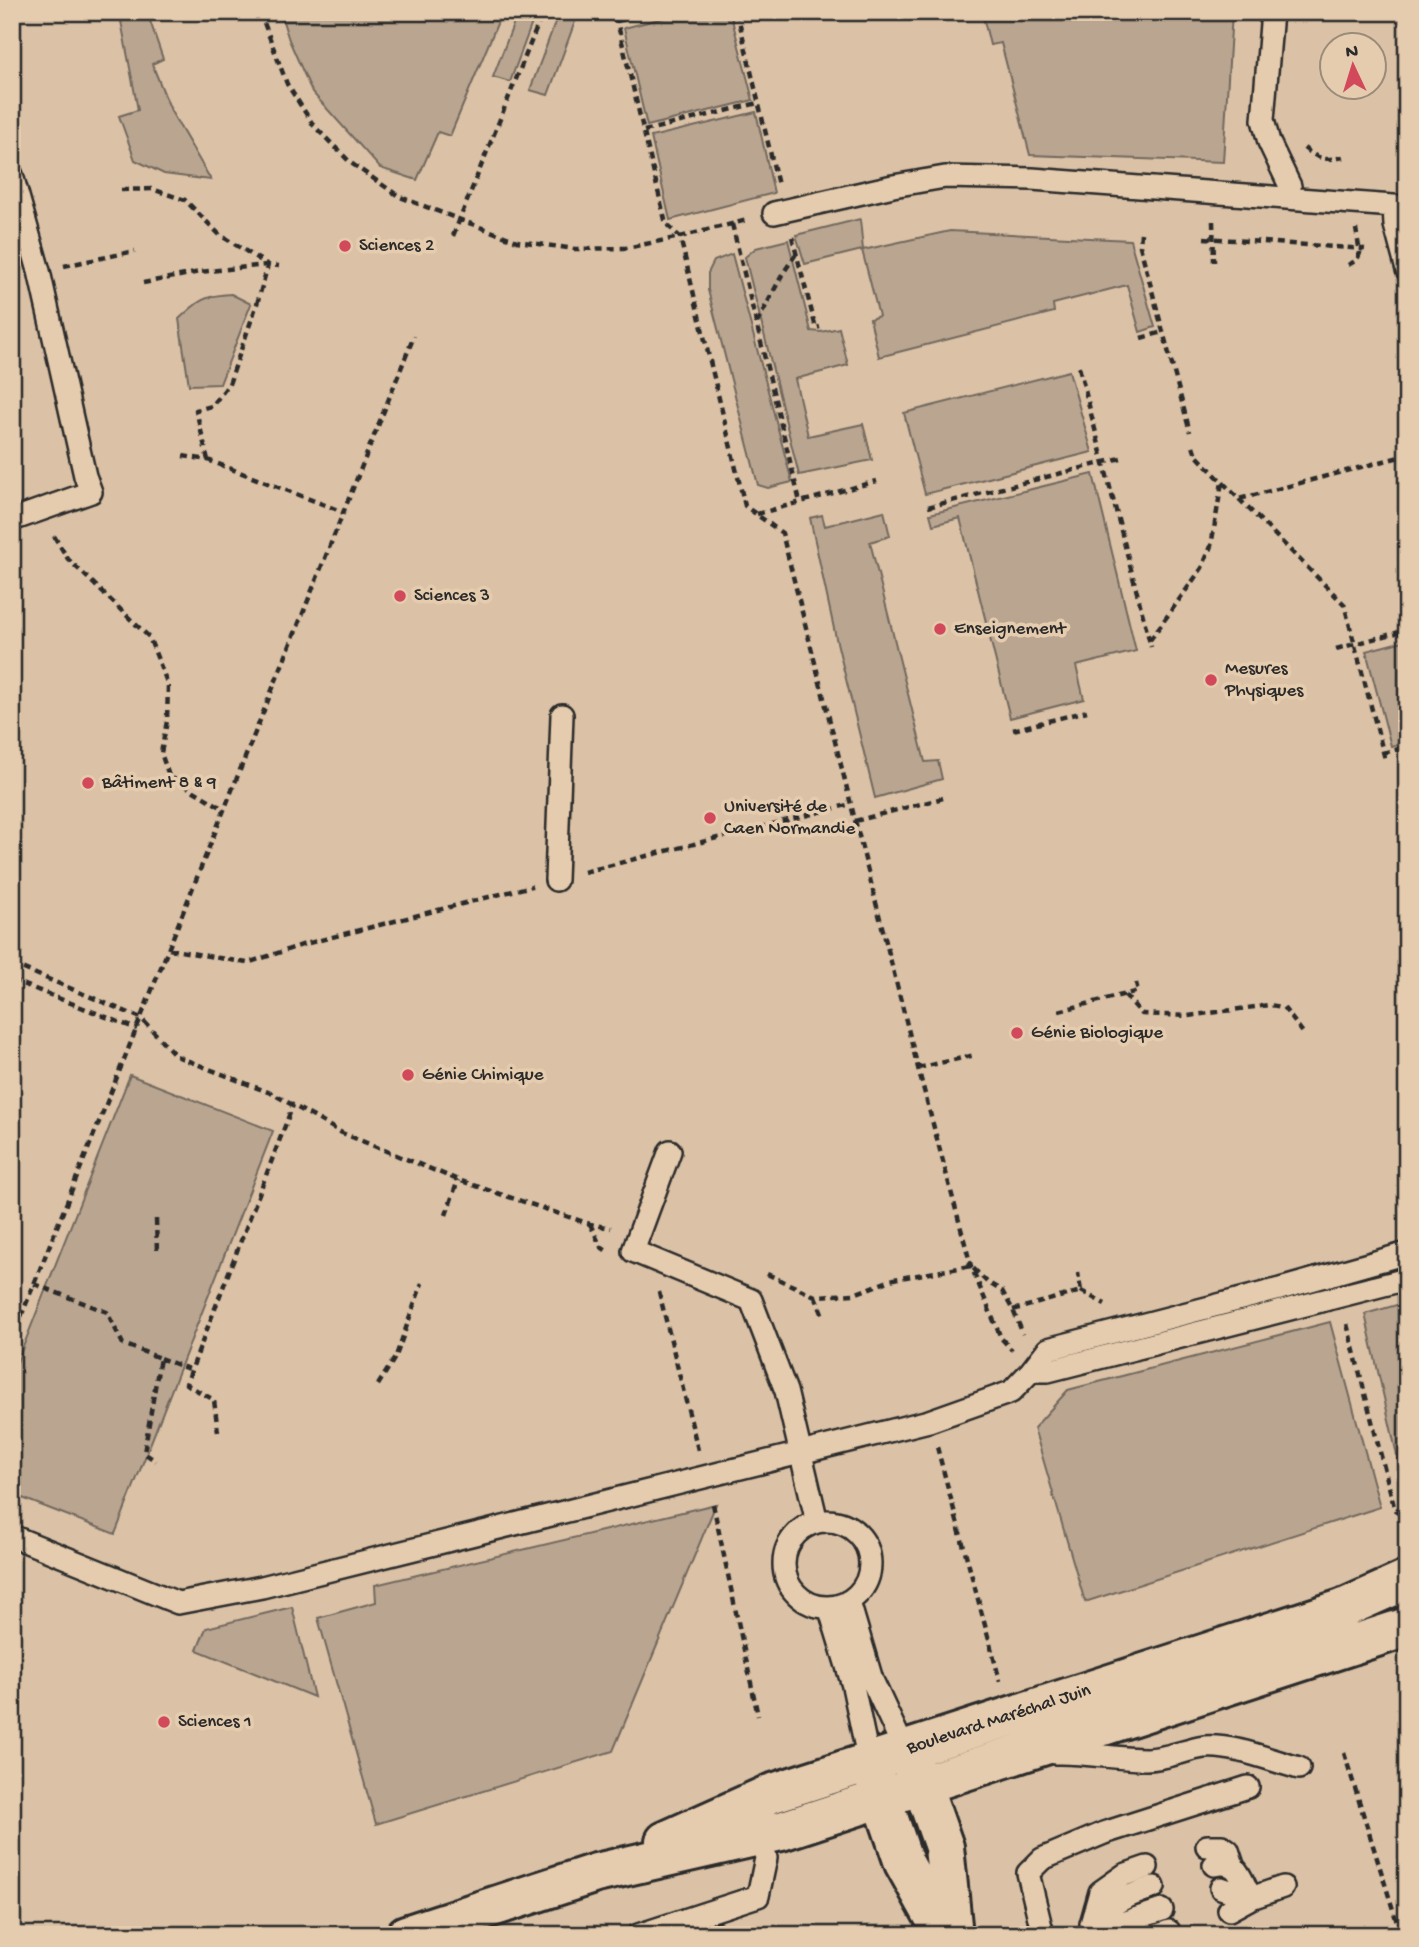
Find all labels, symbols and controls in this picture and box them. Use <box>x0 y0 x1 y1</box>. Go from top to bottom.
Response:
north arrow <box>1318 32 1388 102</box>
text: N <box>1345 41 1359 64</box>
place label: Sciences 2 <box>359 235 434 258</box>
marker: Sciences 2 <box>337 238 353 254</box>
place label: Sciences 3 <box>414 585 490 608</box>
marker: Sciences 3 <box>392 588 408 604</box>
place label: Enseignement <box>954 618 1068 641</box>
marker: Enseignement <box>932 621 948 637</box>
place label: Mesures Physiques <box>1224 658 1304 703</box>
marker: Mesures Physiques <box>1203 672 1219 688</box>
place label: Bâtiment 8 & 9 <box>101 772 217 795</box>
marker: Bâtiment 8 & 9 <box>80 775 96 791</box>
place label: Université de Caen Normandie <box>724 796 855 841</box>
marker: Université de Caen Normandie <box>702 810 718 826</box>
place label: Génie Biologique <box>1031 1022 1163 1045</box>
marker: Génie Biologique <box>1009 1025 1025 1041</box>
place label: Génie Chimique <box>422 1064 544 1087</box>
marker: Génie Chimique <box>400 1067 416 1083</box>
street label: Boulevard Maréchal Juin <box>903 1679 1094 1761</box>
place label: Sciences 1 <box>178 1711 252 1734</box>
marker: Sciences 1 <box>156 1714 172 1730</box>

